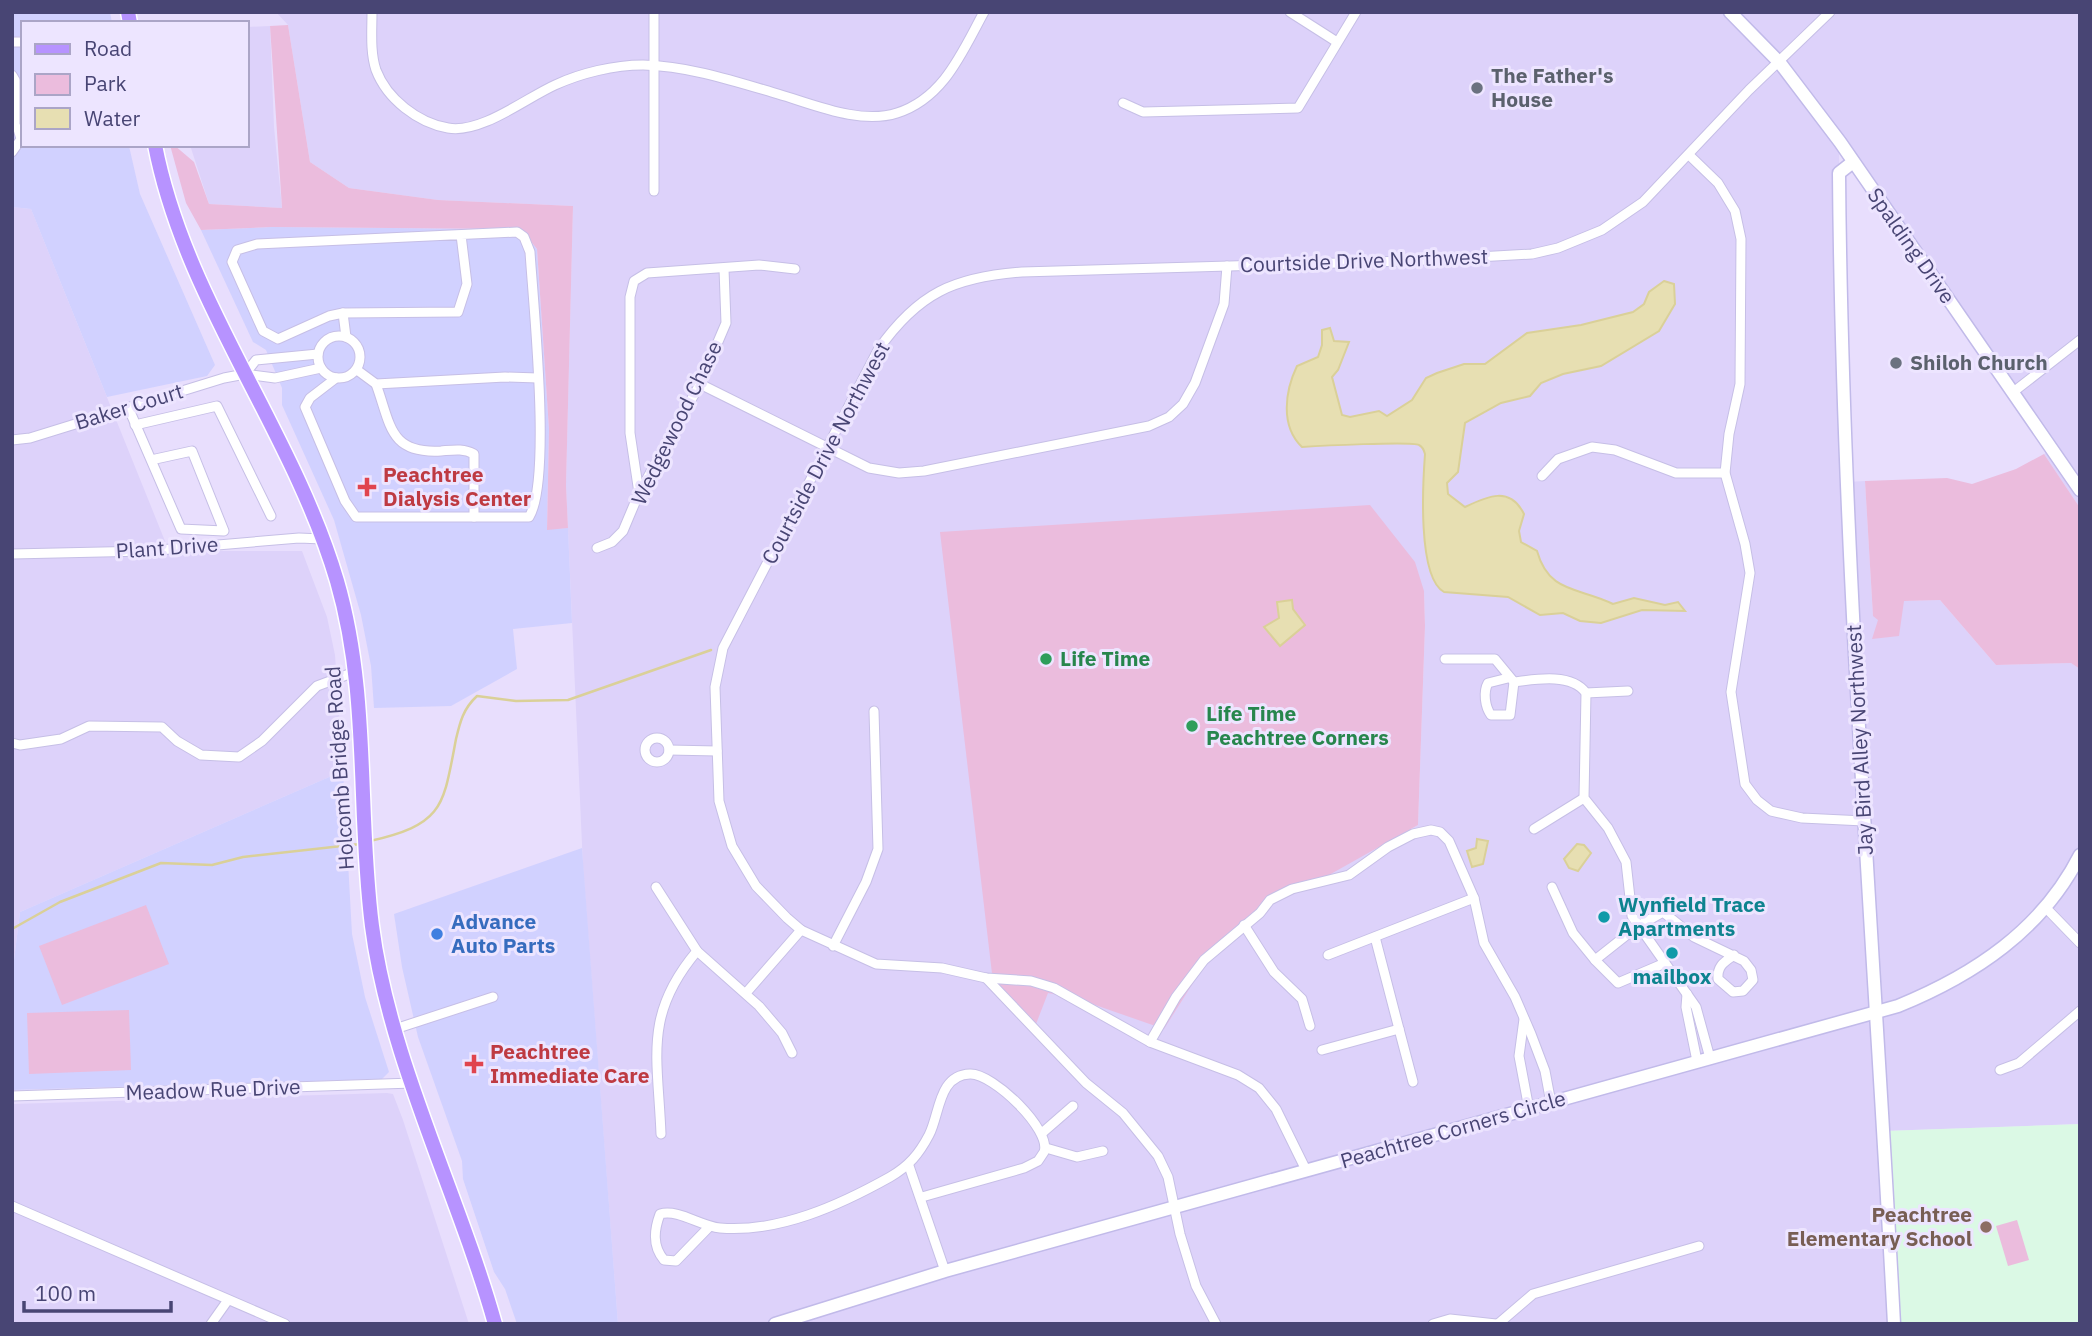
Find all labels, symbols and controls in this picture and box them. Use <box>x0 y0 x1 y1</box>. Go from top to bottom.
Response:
legend <box>21 21 248 147</box>
text: Road <box>84 34 132 62</box>
place label: The Father's House <box>1491 61 1614 113</box>
text: Park <box>84 69 127 97</box>
marker: The Father's House <box>1469 80 1485 96</box>
text: Water <box>84 104 141 132</box>
street label: Spalding Drive <box>1862 182 1962 309</box>
street label: Courtside Drive Northwest <box>1239 242 1489 278</box>
street label: Wedgewood Chase <box>624 336 728 509</box>
street label: Courtside Drive Northwest <box>754 336 896 569</box>
place label: Shiloh Church <box>1910 348 2048 376</box>
marker: Shiloh Church <box>1888 355 1904 371</box>
street label: Baker Court <box>71 376 186 436</box>
place label: Peachtree Dialysis Center <box>383 460 532 512</box>
marker: Peachtree Dialysis Center <box>357 477 377 497</box>
street label: Plant Drive <box>115 529 219 565</box>
street label: Jay Bird Alley Northwest <box>1839 624 1879 856</box>
place label: Life Time <box>1060 644 1150 672</box>
marker: Life Time <box>1038 651 1054 667</box>
street label: Holcomb Bridge Road <box>318 665 360 871</box>
place label: Life Time Peachtree Corners <box>1206 699 1389 751</box>
marker: Life Time Peachtree Corners <box>1184 718 1200 734</box>
place label: Wynfield Trace Apartments <box>1618 890 1766 942</box>
place label: Advance Auto Parts <box>451 907 555 959</box>
marker: Wynfield Trace Apartments <box>1596 909 1612 925</box>
marker: Advance Auto Parts <box>429 926 445 942</box>
marker: mailbox <box>1664 945 1680 961</box>
place label: mailbox <box>1632 962 1712 990</box>
place label: Peachtree Immediate Care <box>490 1037 650 1089</box>
marker: Peachtree Immediate Care <box>464 1054 484 1074</box>
street label: Meadow Rue Drive <box>125 1072 301 1106</box>
street label: Peachtree Corners Circle <box>1337 1083 1569 1175</box>
place label: Peachtree Elementary School <box>1787 1200 1972 1252</box>
marker: Peachtree Elementary School <box>1978 1219 1994 1235</box>
scale bar <box>24 1270 172 1314</box>
text: 100 m <box>35 1279 96 1307</box>

